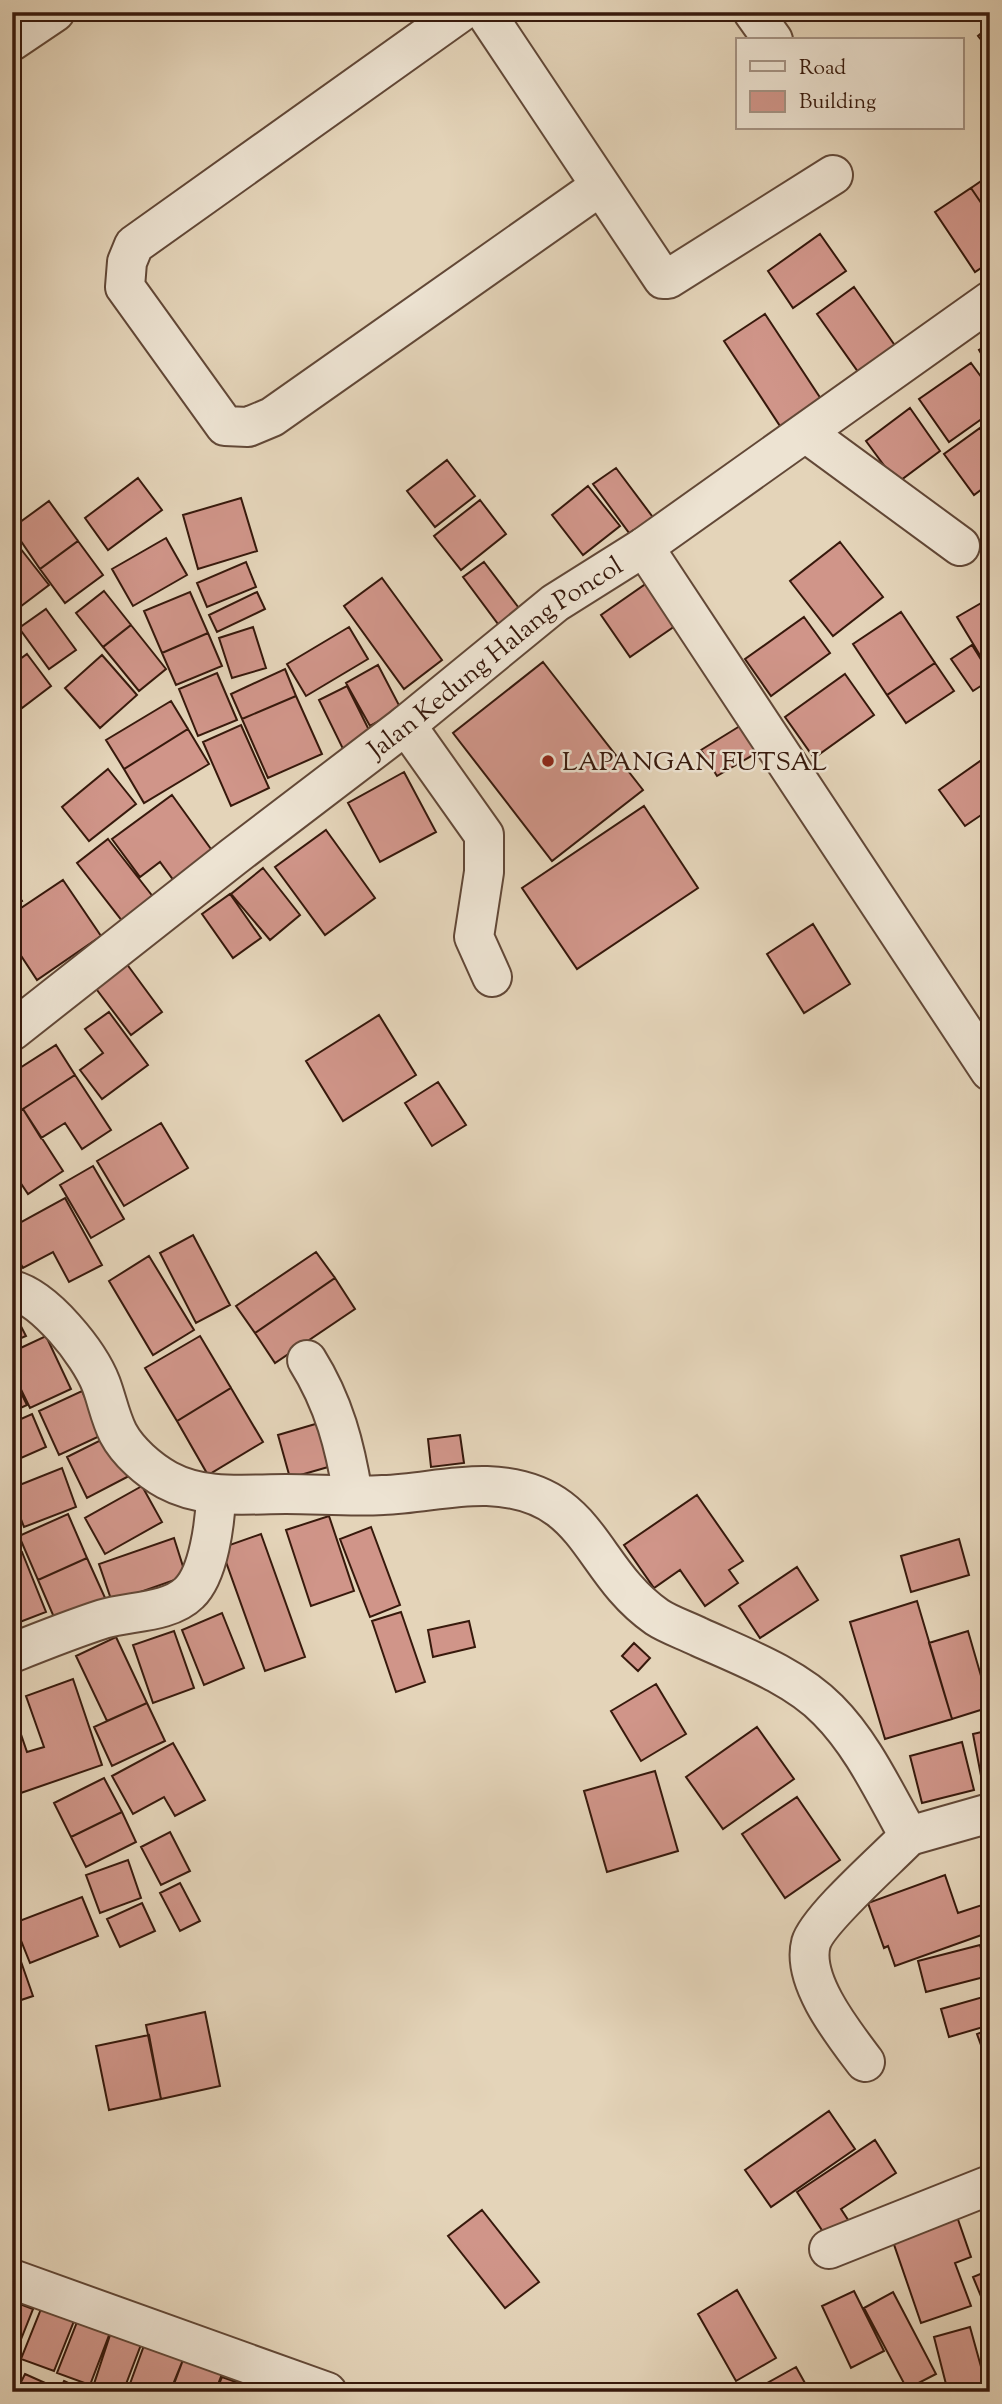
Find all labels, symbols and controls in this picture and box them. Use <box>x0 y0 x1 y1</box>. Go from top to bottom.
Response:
legend <box>736 38 964 130</box>
text: Road <box>799 54 846 84</box>
text: Building <box>799 88 876 118</box>
street label: Jalan Kedung Halang Poncol <box>359 549 631 770</box>
place label: LAPANGAN FUTSAL <box>562 745 827 782</box>
marker: LAPANGAN FUTSAL <box>540 753 556 769</box>

